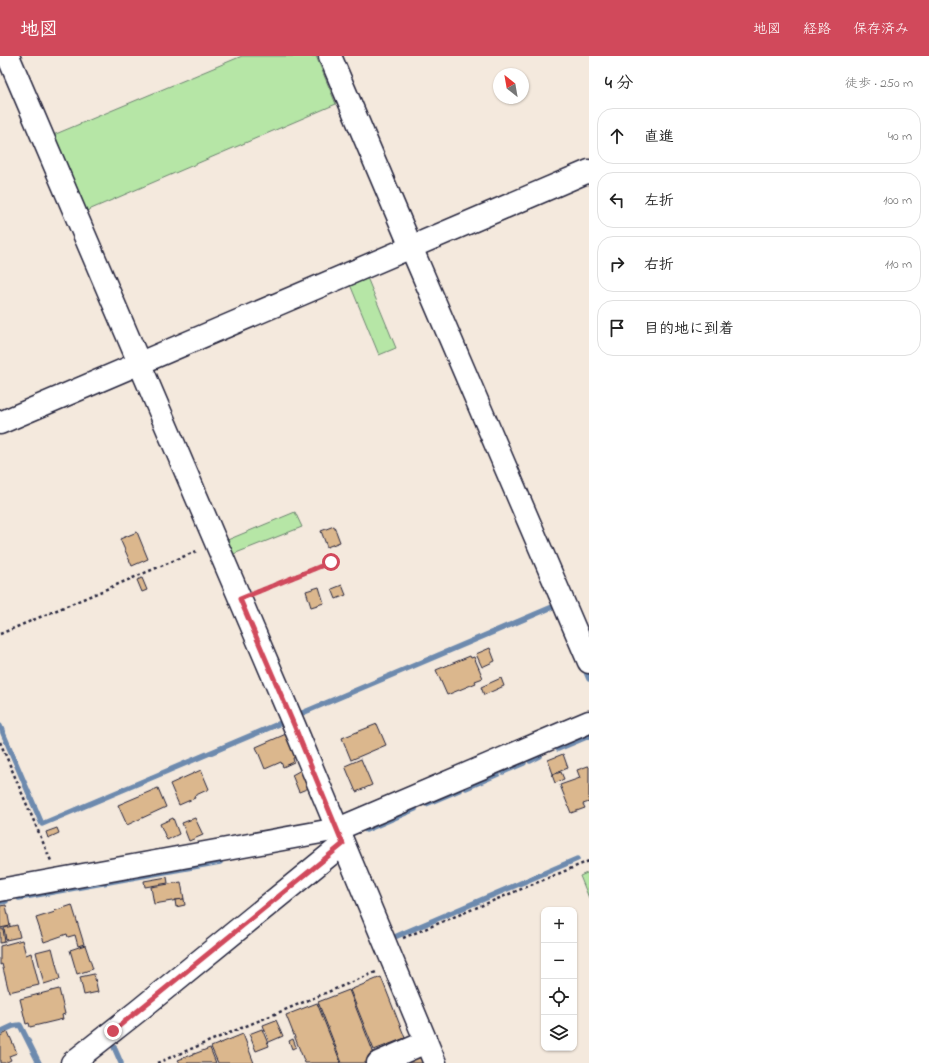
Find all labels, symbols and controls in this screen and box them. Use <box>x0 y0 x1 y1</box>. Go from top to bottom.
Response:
text: 地図 <box>20 17 58 44</box>
text: 地図 <box>753 19 781 40</box>
text: 経路 <box>803 19 831 40</box>
text: 保存済み <box>853 19 909 40</box>
north arrow <box>493 68 529 104</box>
text: 4 分 <box>605 71 633 96</box>
text: 徒歩 · 250 m <box>845 74 913 93</box>
icon: ahead <box>606 125 628 147</box>
text: 直進 <box>644 126 674 148</box>
text: 40 m <box>888 127 912 146</box>
icon: left <box>606 189 628 211</box>
text: 左折 <box>644 190 674 212</box>
text: 100 m <box>883 191 912 210</box>
icon: right <box>606 253 628 275</box>
text: 右折 <box>644 254 674 276</box>
text: 110 m <box>885 255 912 274</box>
icon: arrive <box>606 317 628 339</box>
text: 目的地に到着 <box>644 318 734 340</box>
route start <box>322 553 340 571</box>
map controls <box>541 907 577 1051</box>
button: + <box>541 907 577 943</box>
button: − <box>541 943 577 979</box>
button: locate <box>541 979 577 1015</box>
button: layers <box>541 1015 577 1051</box>
route end <box>104 1022 122 1040</box>

